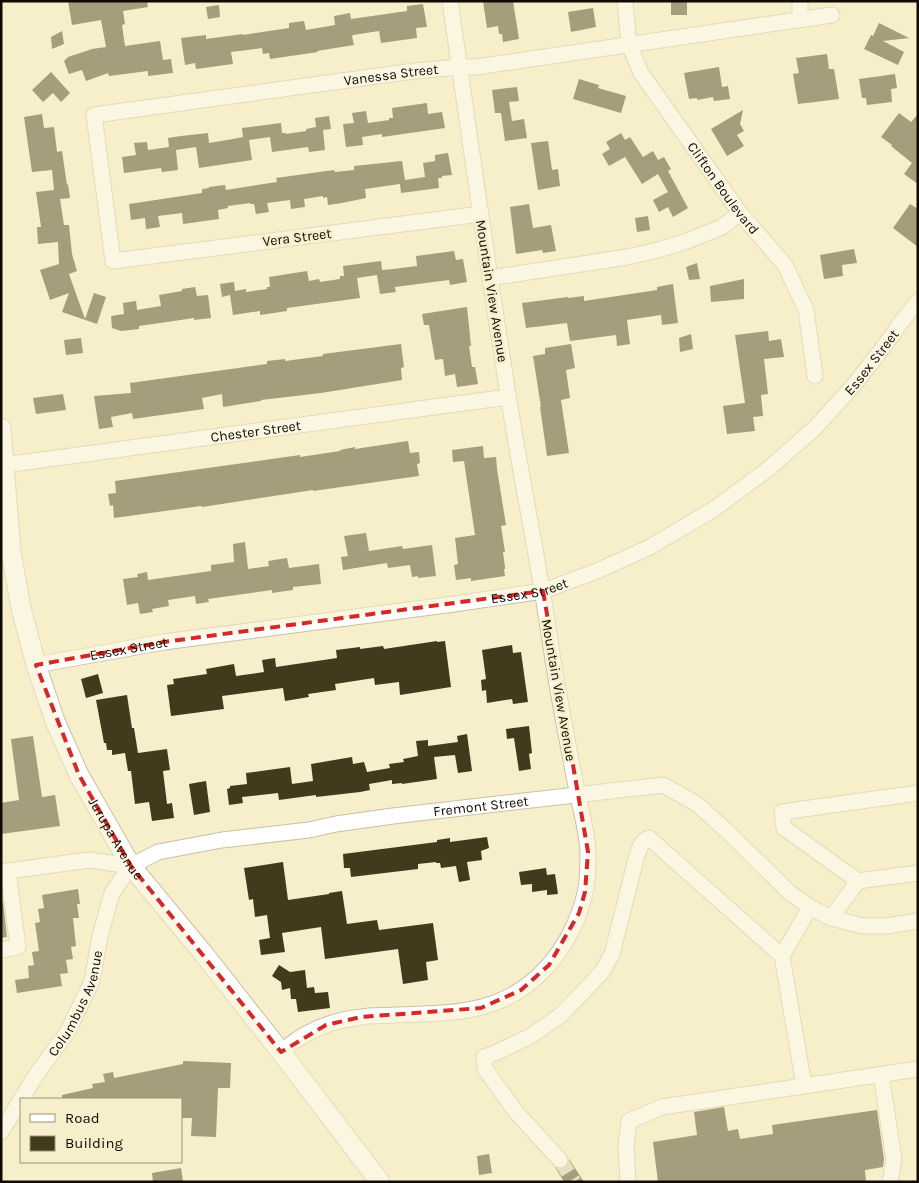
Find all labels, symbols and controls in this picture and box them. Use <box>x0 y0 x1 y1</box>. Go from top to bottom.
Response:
street label: Vanessa Street <box>343 61 439 90</box>
street label: Clifton Boulevard <box>683 139 762 238</box>
street label: Mountain View Avenue <box>472 219 511 364</box>
street label: Vera Street <box>262 225 332 250</box>
street label: Essex Street <box>841 326 903 399</box>
street label: Chester Street <box>210 417 302 446</box>
street label: Essex Street <box>490 574 570 608</box>
street label: Mountain View Avenue <box>538 618 579 763</box>
street label: Essex Street <box>88 634 168 664</box>
street label: Fremont Street <box>432 792 530 820</box>
street label: Jurupa Avenue <box>85 794 147 883</box>
street label: Columbus Avenue <box>44 949 106 1060</box>
legend <box>20 1098 182 1163</box>
text: Road <box>65 1109 100 1127</box>
text: Building <box>65 1134 123 1152</box>

